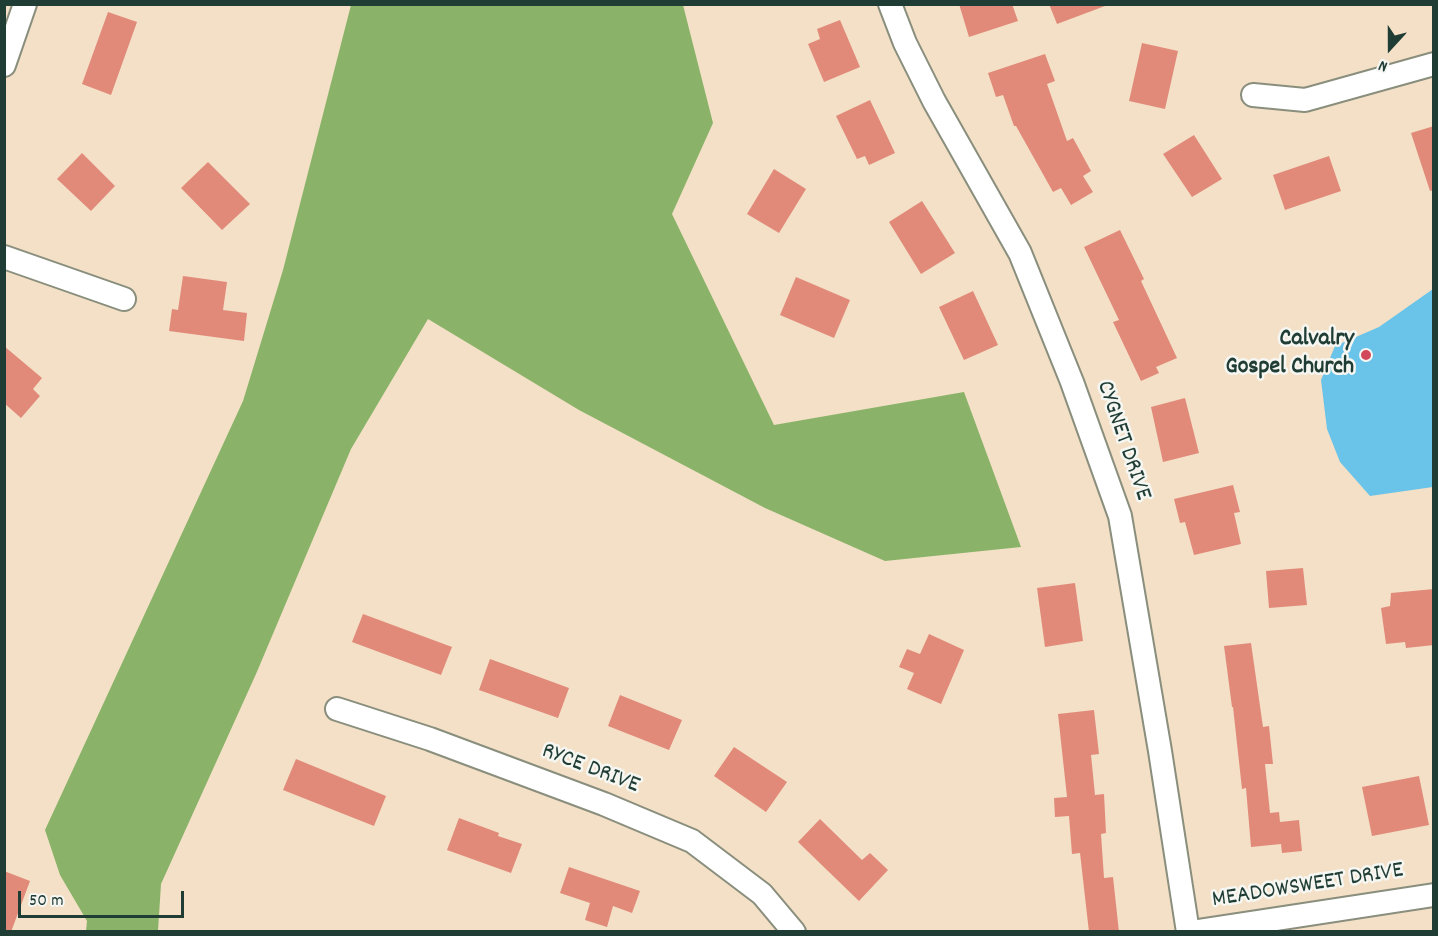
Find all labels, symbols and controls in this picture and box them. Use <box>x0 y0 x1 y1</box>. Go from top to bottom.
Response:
north arrow <box>1360 18 1420 78</box>
text: N <box>1376 53 1391 77</box>
place label: Calvalry Gospel Church <box>1226 327 1354 383</box>
marker: Calvalry Gospel Church <box>1359 348 1373 362</box>
street label: CYGNET DRIVE <box>1088 377 1156 505</box>
street label: RYCE DRIVE <box>537 738 643 802</box>
street label: MEADOWSWEET DRIVE <box>1210 858 1406 916</box>
scale bar <box>21 879 188 917</box>
text: 50 m <box>29 889 64 914</box>

